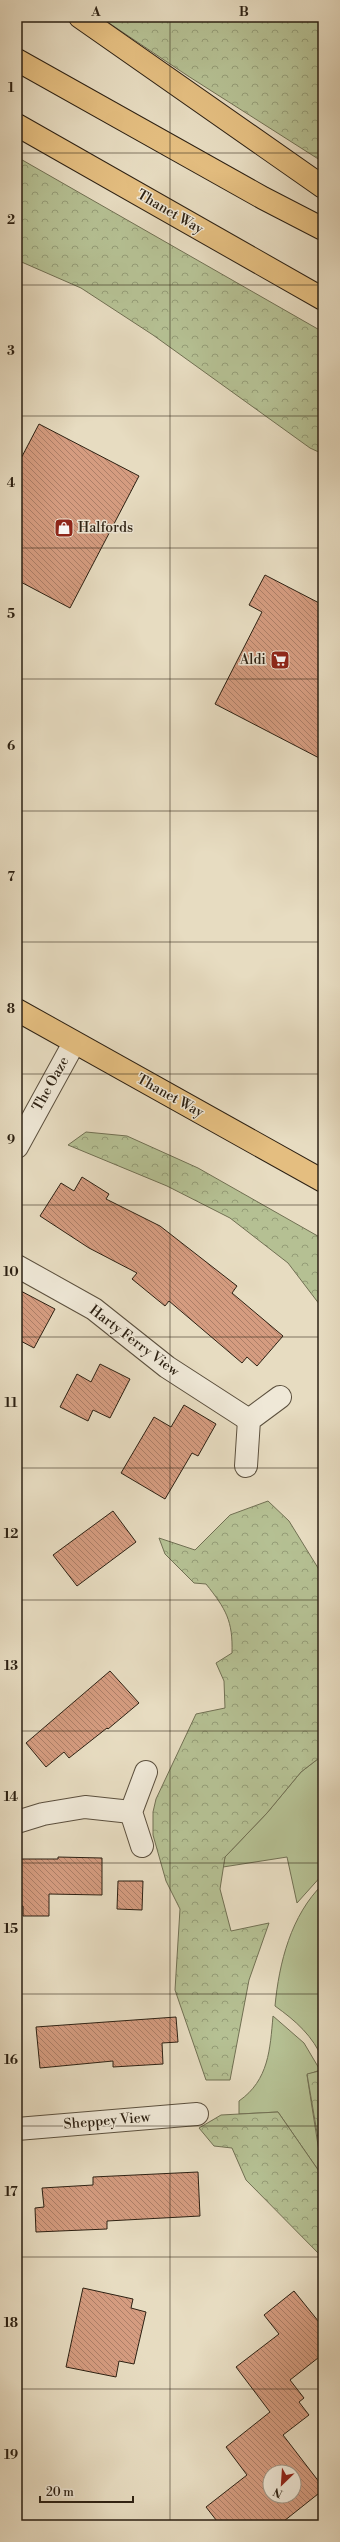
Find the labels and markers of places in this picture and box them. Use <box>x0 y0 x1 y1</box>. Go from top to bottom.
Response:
shop icon: Halfords <box>53 517 75 539</box>
place label: Halfords <box>78 519 133 537</box>
supermarket icon: Aldi <box>269 649 291 671</box>
place label: Aldi <box>239 651 266 669</box>

